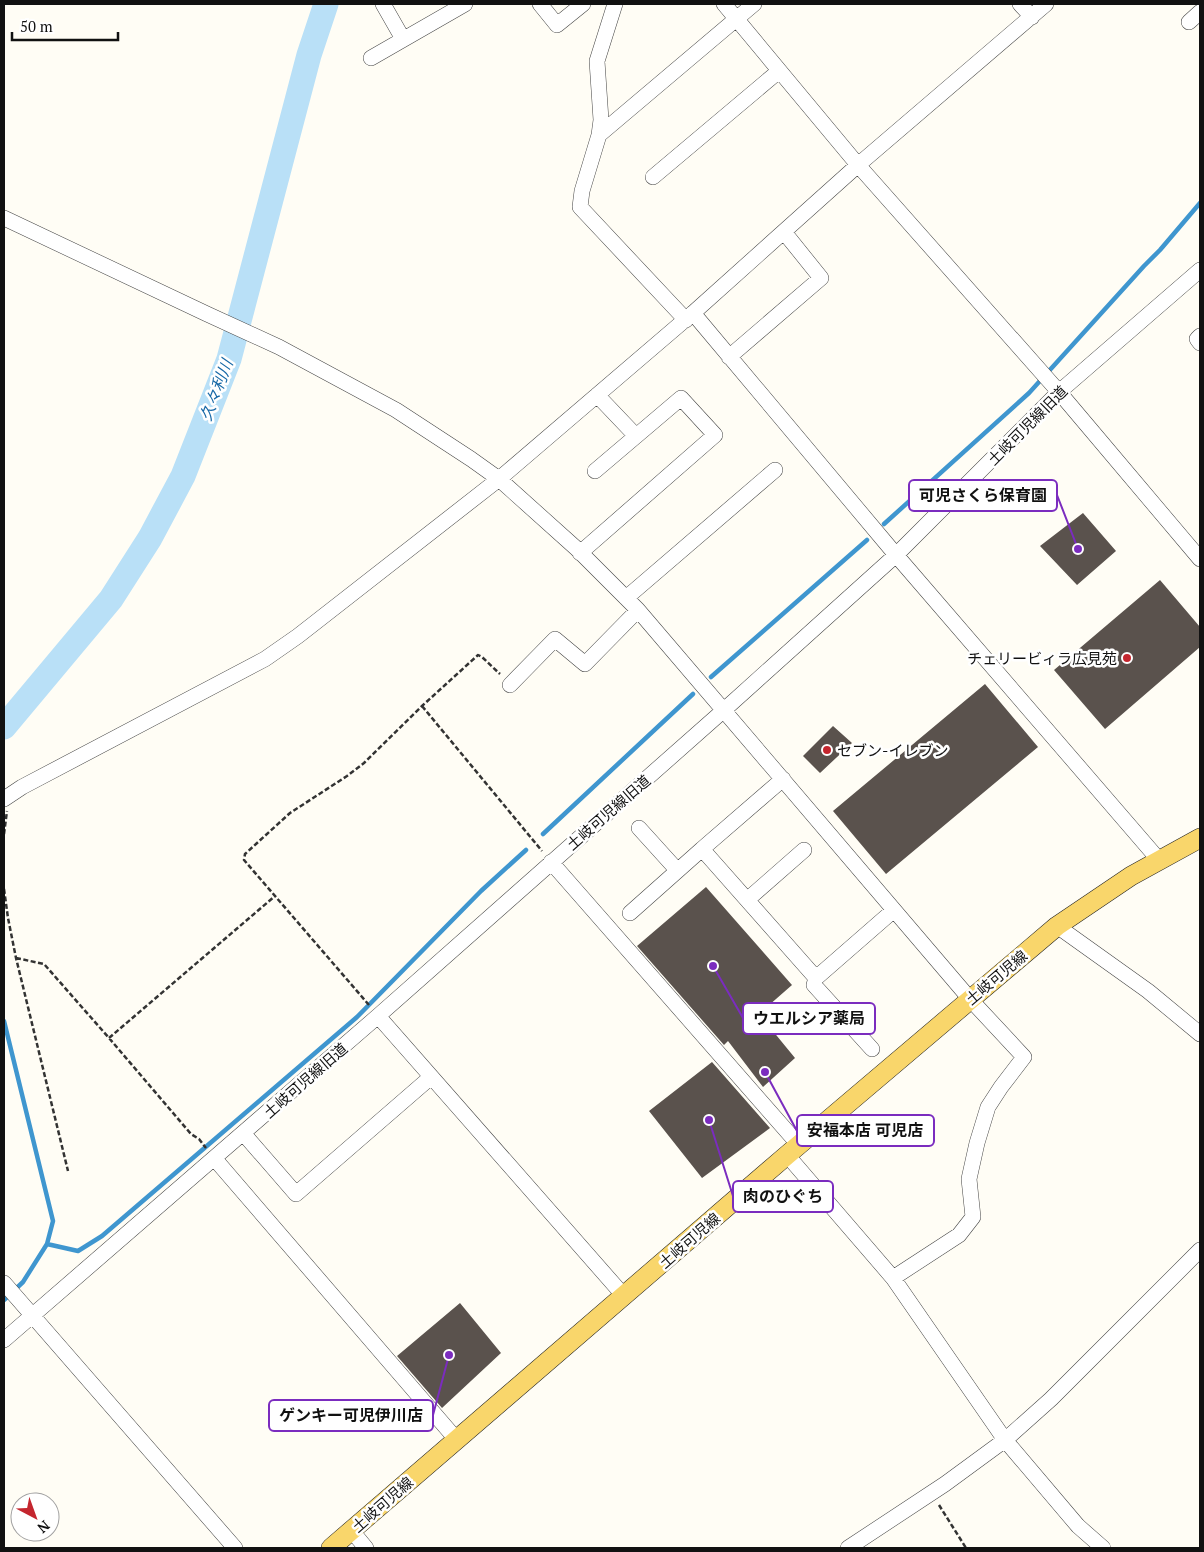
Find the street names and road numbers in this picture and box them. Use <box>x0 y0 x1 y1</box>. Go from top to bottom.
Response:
street label: 土岐可児線旧道 <box>983 381 1071 469</box>
street label: 土岐可児線旧道 <box>562 770 654 854</box>
street label: 土岐可児線 <box>961 945 1031 1009</box>
street label: 土岐可児線旧道 <box>259 1038 351 1122</box>
street label: 土岐可児線 <box>654 1208 724 1272</box>
street label: 土岐可児線 <box>347 1472 417 1536</box>

